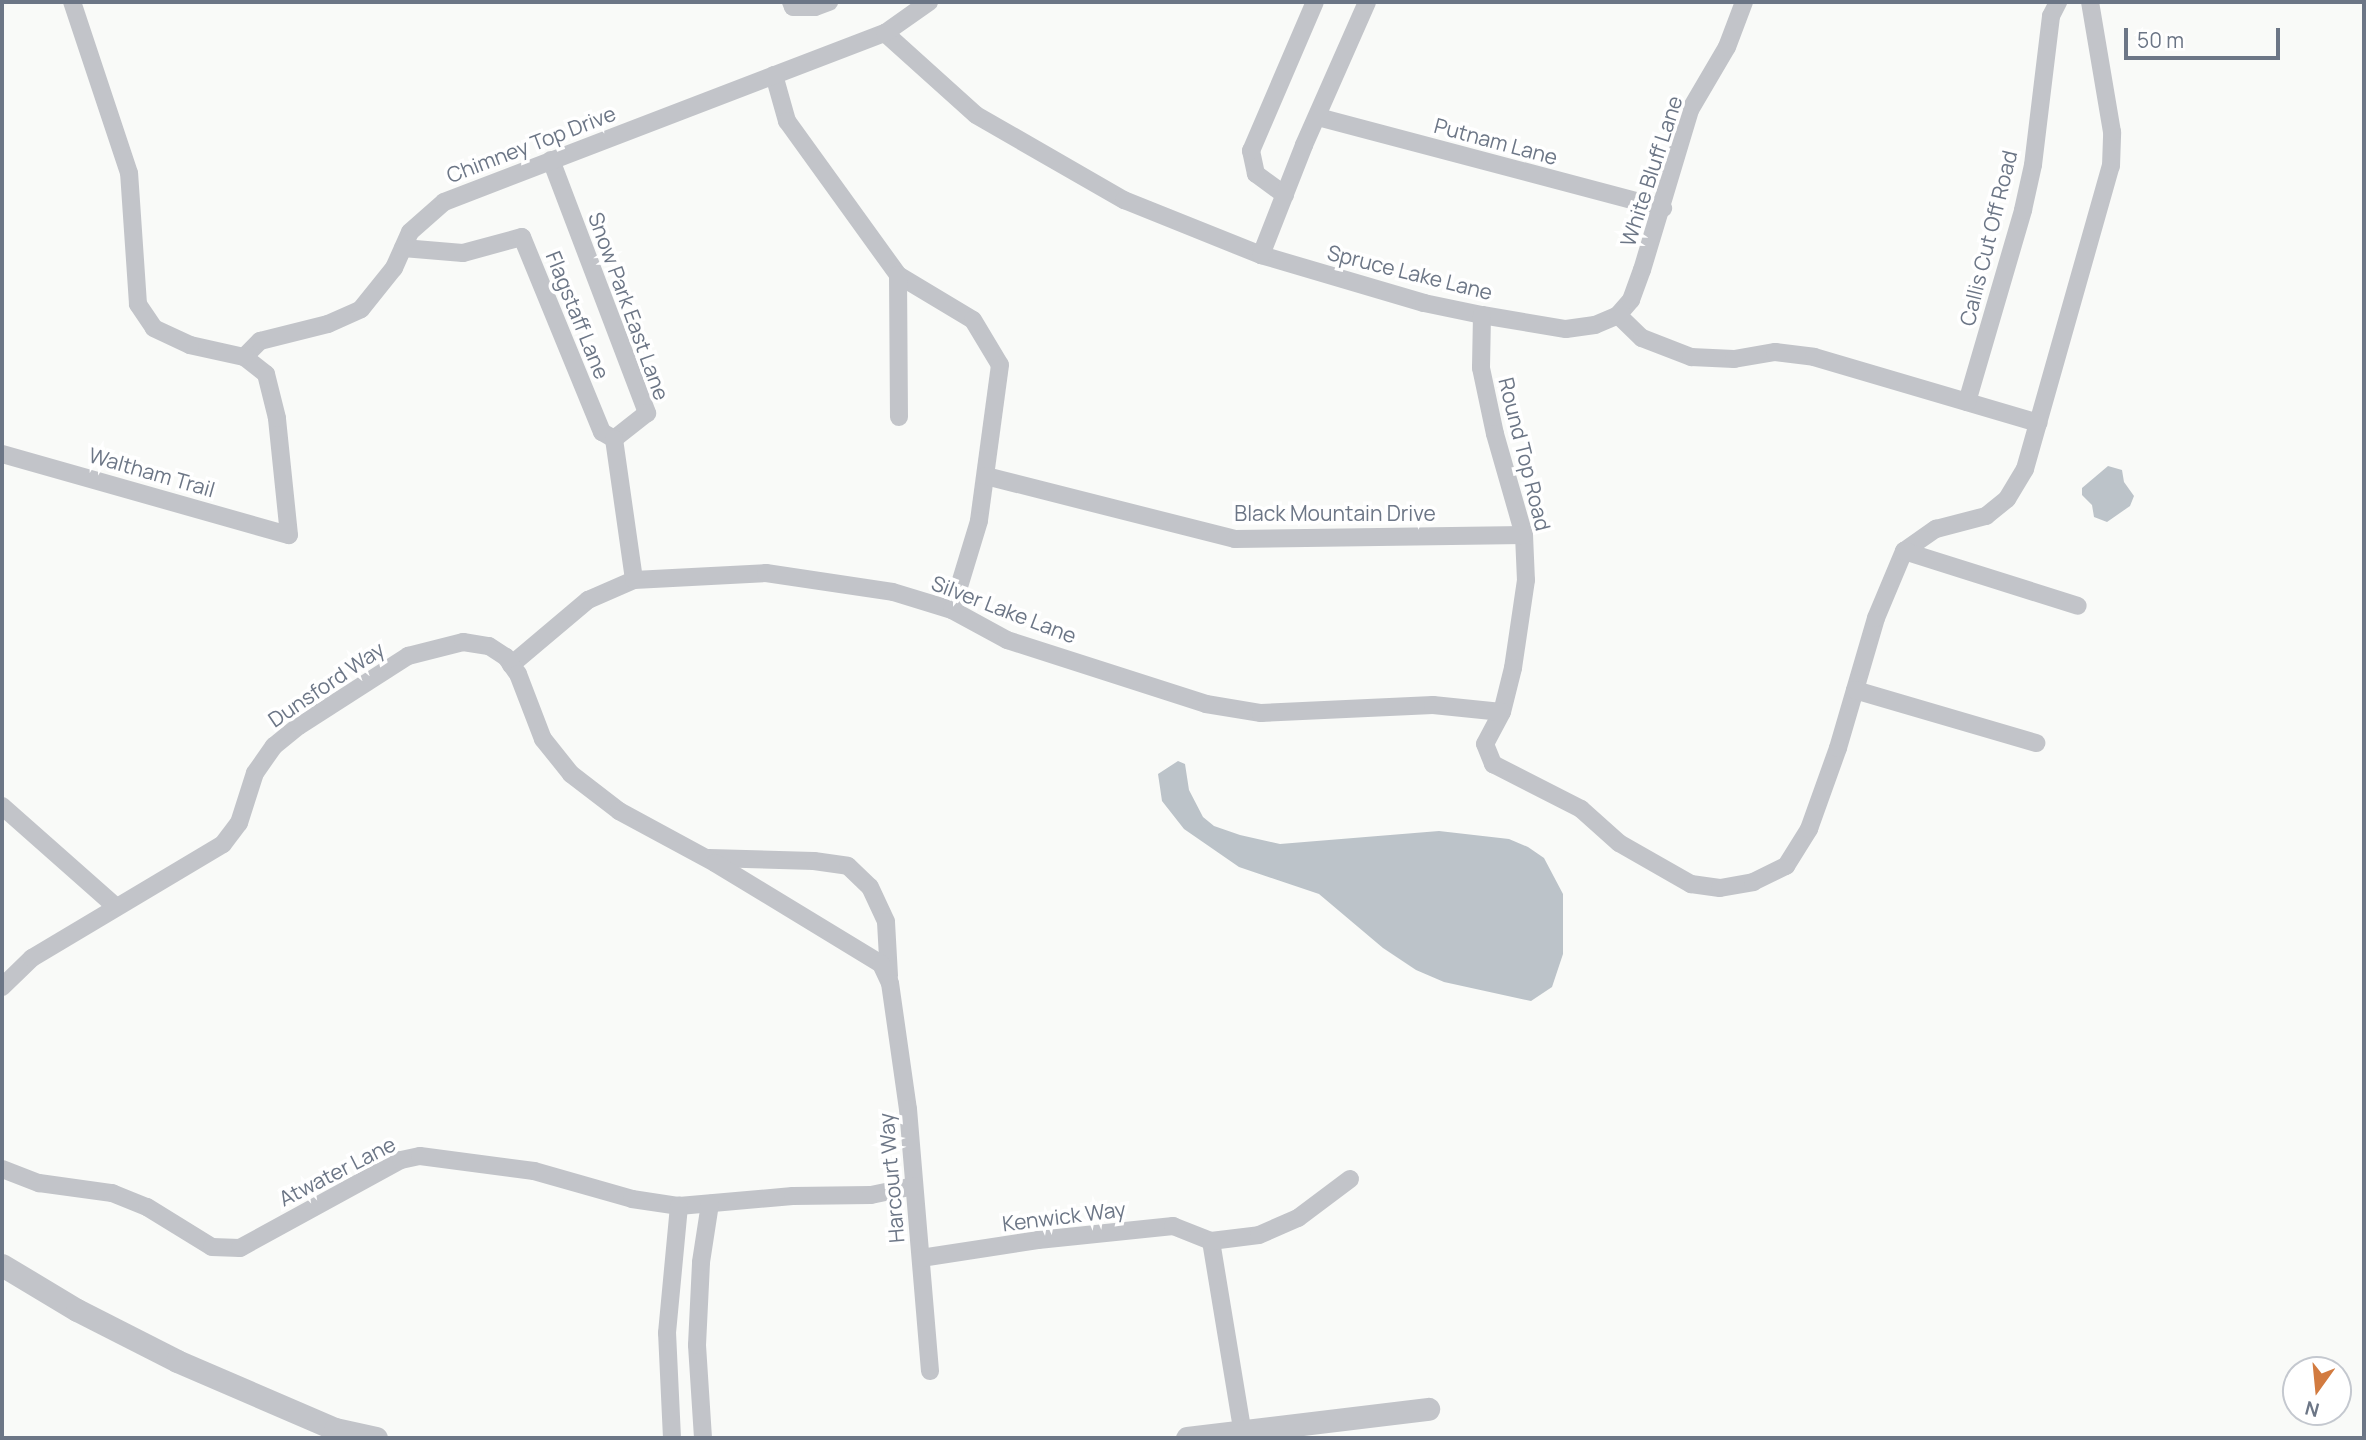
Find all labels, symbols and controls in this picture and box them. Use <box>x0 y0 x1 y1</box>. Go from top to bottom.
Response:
scale bar <box>2128 14 2284 58</box>
text: 50 m <box>2137 26 2184 54</box>
street label: White Bluff Lane <box>1615 92 1687 250</box>
street label: Chimney Top Drive <box>443 100 619 188</box>
street label: Putnam Lane <box>1432 112 1560 170</box>
street label: Callis Cut Off Road <box>1954 148 2022 328</box>
street label: Snow Park East Lane <box>583 209 675 403</box>
street label: Spruce Lake Lane <box>1325 239 1495 305</box>
street label: Flagstaff Lane <box>541 247 615 383</box>
street label: Round Top Road <box>1494 375 1556 533</box>
street label: Waltham Trail <box>86 442 218 502</box>
street label: Black Mountain Drive <box>1234 500 1436 526</box>
street label: Silver Lake Lane <box>928 570 1080 648</box>
street label: Dunsford Way <box>263 636 389 732</box>
street label: Harcourt Way <box>873 1112 909 1244</box>
street label: Atwater Lane <box>274 1131 400 1211</box>
street label: Kenwick Way <box>1001 1196 1127 1236</box>
north arrow <box>2282 1356 2352 1426</box>
text: N <box>2302 1395 2322 1424</box>

